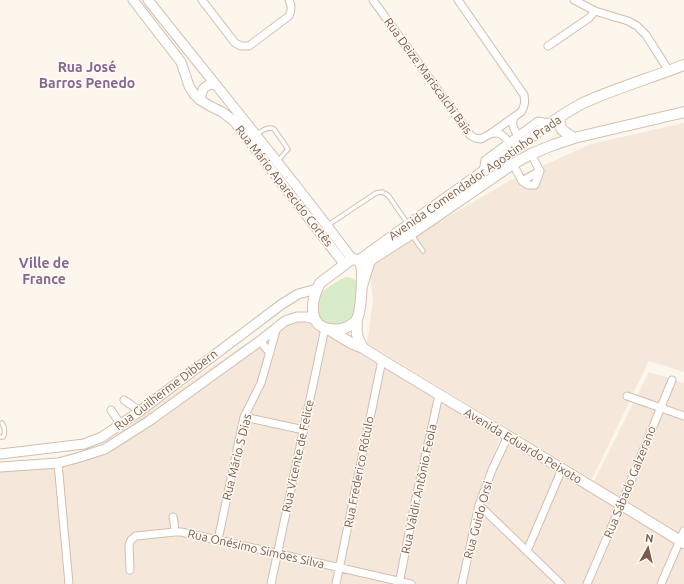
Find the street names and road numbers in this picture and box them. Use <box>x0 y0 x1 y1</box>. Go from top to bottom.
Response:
street label: Rua Deize Mariscalchi Bais <box>382 15 475 136</box>
street label: Avenida Comendador Agostinho Prada <box>386 113 563 242</box>
street label: Rua Mário Aparecido Cortês <box>233 123 336 249</box>
street label: Rua Guilherme Dibbern <box>112 347 220 433</box>
street label: Rua Vicente de Felice <box>279 398 316 513</box>
street label: Avenida Eduardo Peixoto <box>462 405 584 486</box>
street label: Rua Mário S Dias <box>219 412 254 502</box>
street label: Rua Frederico Rótulo <box>341 415 376 529</box>
street label: Rua Valdir Antônio Feola <box>398 423 439 555</box>
street label: Rua Sábado Galzerano <box>601 424 658 540</box>
street label: Rua Guido Orsi <box>461 480 494 560</box>
street label: Rua Onésimo Simões Silva <box>187 526 326 571</box>

